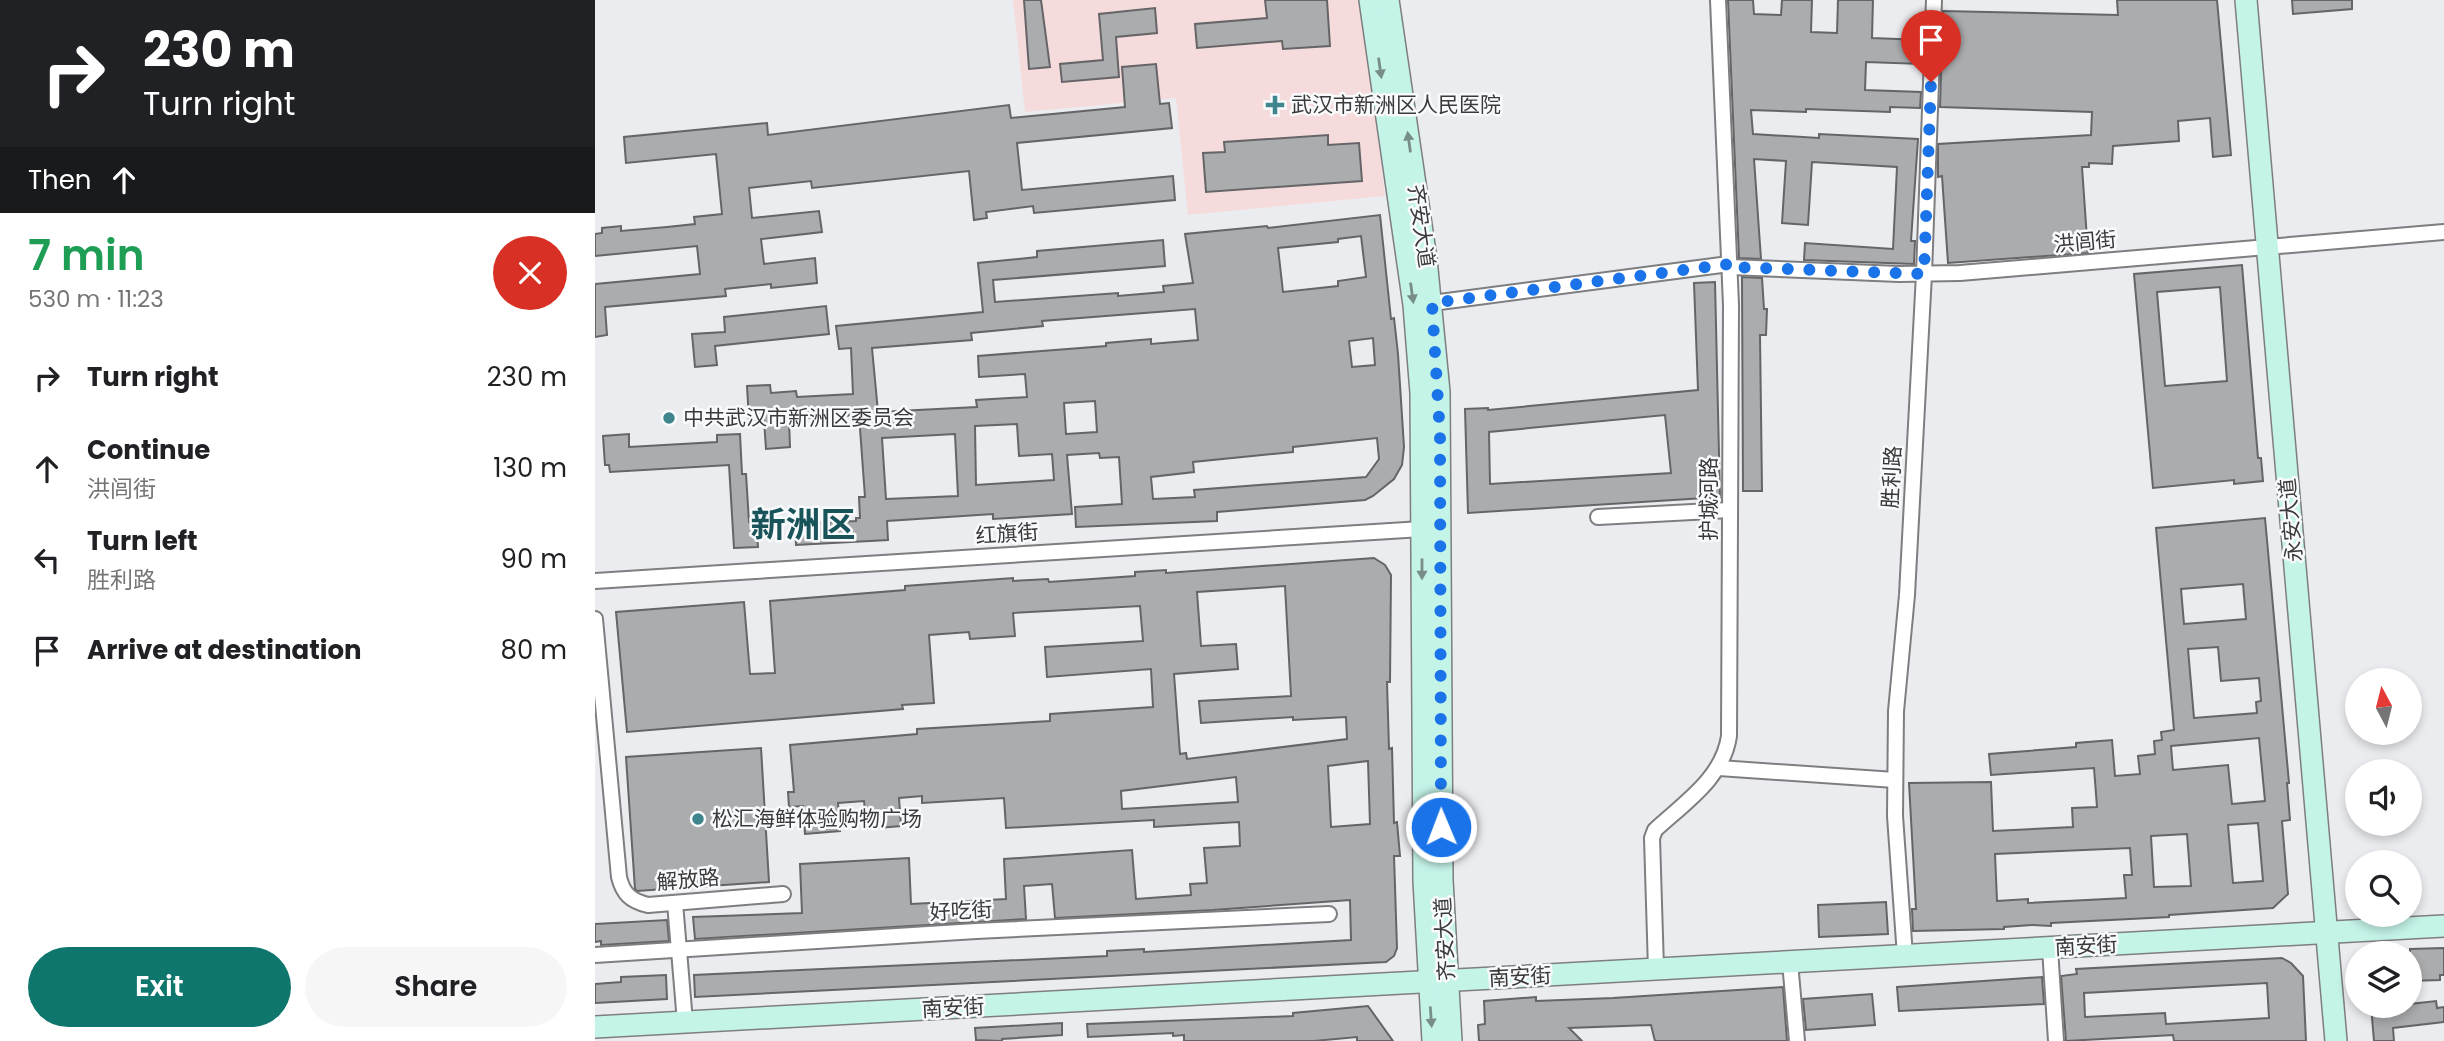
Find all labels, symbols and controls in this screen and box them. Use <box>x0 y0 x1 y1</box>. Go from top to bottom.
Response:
pin <box>1901 10 1961 82</box>
text: 230 m <box>143 16 295 84</box>
icon: arrive <box>1912 21 1950 59</box>
icon: right <box>28 28 119 119</box>
one-way arrow <box>1375 57 1386 79</box>
text: Turn right <box>143 81 295 126</box>
place label: 武汉市新洲区人民医院 <box>1291 90 1501 119</box>
marker: 武汉市新洲区人民医院 <box>1265 95 1285 115</box>
one-way arrow <box>1403 131 1414 153</box>
icon: ahead <box>105 161 143 199</box>
text: Then <box>28 162 91 198</box>
street label: 齐安大道 <box>1401 182 1442 270</box>
street label: 洪闾街 <box>2052 224 2118 259</box>
text: 7 min <box>28 226 144 285</box>
button: close <box>493 236 567 310</box>
one-way arrow <box>1407 282 1418 304</box>
text: 530 m · 11:23 <box>28 283 164 315</box>
icon: right <box>28 359 66 397</box>
text: Turn right <box>87 359 219 395</box>
text: 230 m <box>487 359 567 395</box>
place label: 中共武汉市新洲区委员会 <box>683 403 914 432</box>
marker: 中共武汉市新洲区委员会 <box>661 410 677 426</box>
text: Continue <box>87 432 210 468</box>
street label: 胜利路 <box>1875 445 1908 509</box>
icon: ahead <box>28 450 66 488</box>
text: 130 m <box>493 450 567 486</box>
street label: 护城河路 <box>1694 457 1723 541</box>
text: 洪闾街 <box>87 473 156 505</box>
street label: 永安大道 <box>2272 477 2309 563</box>
district label: 新洲区 <box>750 500 856 549</box>
street label: 红旗街 <box>975 517 1039 550</box>
text: Turn left <box>87 523 198 559</box>
icon: left <box>28 541 66 579</box>
text: 90 m <box>501 541 567 577</box>
one-way arrow <box>1416 558 1428 580</box>
text: 胜利路 <box>87 564 156 596</box>
icon: arrive <box>28 632 66 670</box>
text: Arrive at destination <box>87 632 362 668</box>
text: 80 m <box>501 632 567 668</box>
north arrow <box>2345 668 2422 746</box>
map controls <box>2345 668 2422 1018</box>
button: sound <box>2345 759 2422 836</box>
position arrow <box>1404 790 1478 864</box>
place label: 松汇海鲜体验购物广场 <box>712 804 922 833</box>
marker: 松汇海鲜体验购物广场 <box>690 811 706 827</box>
button: search <box>2345 850 2422 927</box>
street label: 解放路 <box>655 862 721 897</box>
street label: 好吃街 <box>929 894 993 927</box>
street label: 齐安大道 <box>1428 896 1461 982</box>
street label: 南安街 <box>2054 929 2118 962</box>
button: layers <box>2345 941 2422 1018</box>
button: Exit <box>28 947 291 1027</box>
button: Share <box>305 947 567 1027</box>
street label: 南安街 <box>1488 960 1552 993</box>
street label: 南安街 <box>921 991 985 1024</box>
one-way arrow <box>1426 1006 1437 1028</box>

